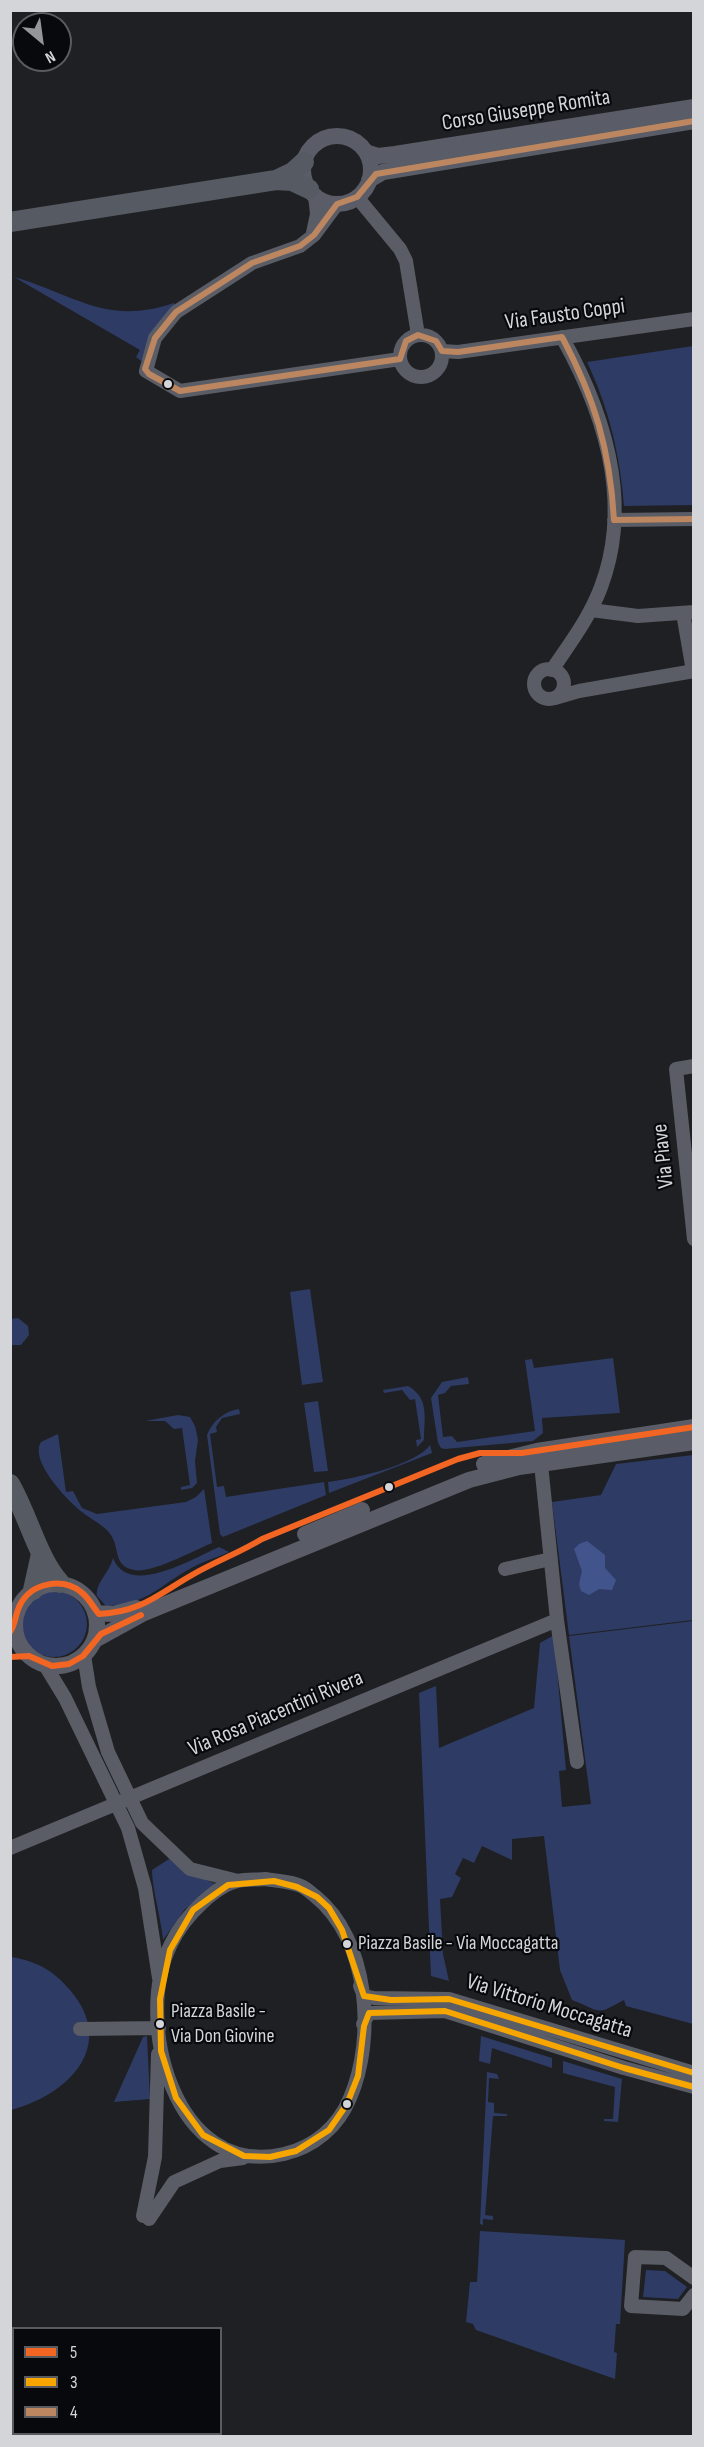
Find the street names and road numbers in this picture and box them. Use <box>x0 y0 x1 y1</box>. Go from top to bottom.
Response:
street label: Corso Giuseppe Romita <box>440 85 612 137</box>
street label: Via Fausto Coppi <box>503 294 627 336</box>
street label: Via Piave <box>647 1122 681 1190</box>
street label: Via Rosa Piacentini Rivera <box>185 1665 367 1763</box>
street label: Via Vittorio Moccagatta <box>463 1969 635 2045</box>

